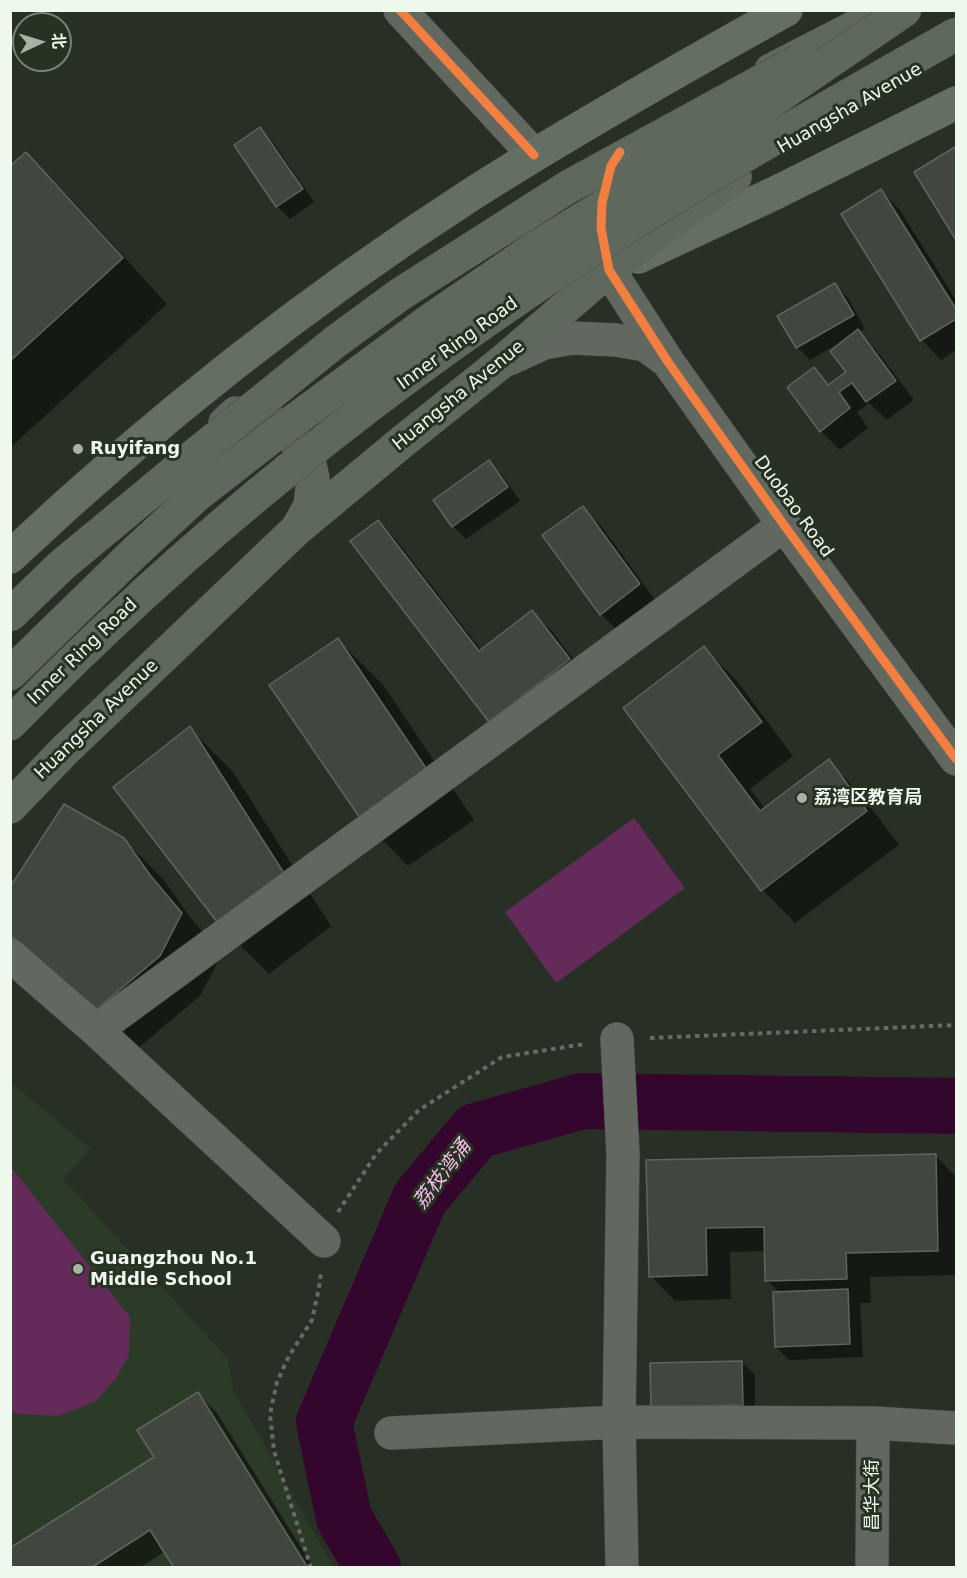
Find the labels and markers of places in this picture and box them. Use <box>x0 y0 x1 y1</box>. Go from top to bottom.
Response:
place label: Ruyifang <box>90 438 180 460</box>
marker: Ruyifang <box>71 442 85 456</box>
place label: 荔湾区教育局 <box>814 787 922 809</box>
marker: 荔湾区教育局 <box>795 791 809 805</box>
place label: Guangzhou No.1 Middle School <box>90 1248 257 1290</box>
marker: Guangzhou No.1 Middle School <box>71 1262 85 1276</box>

